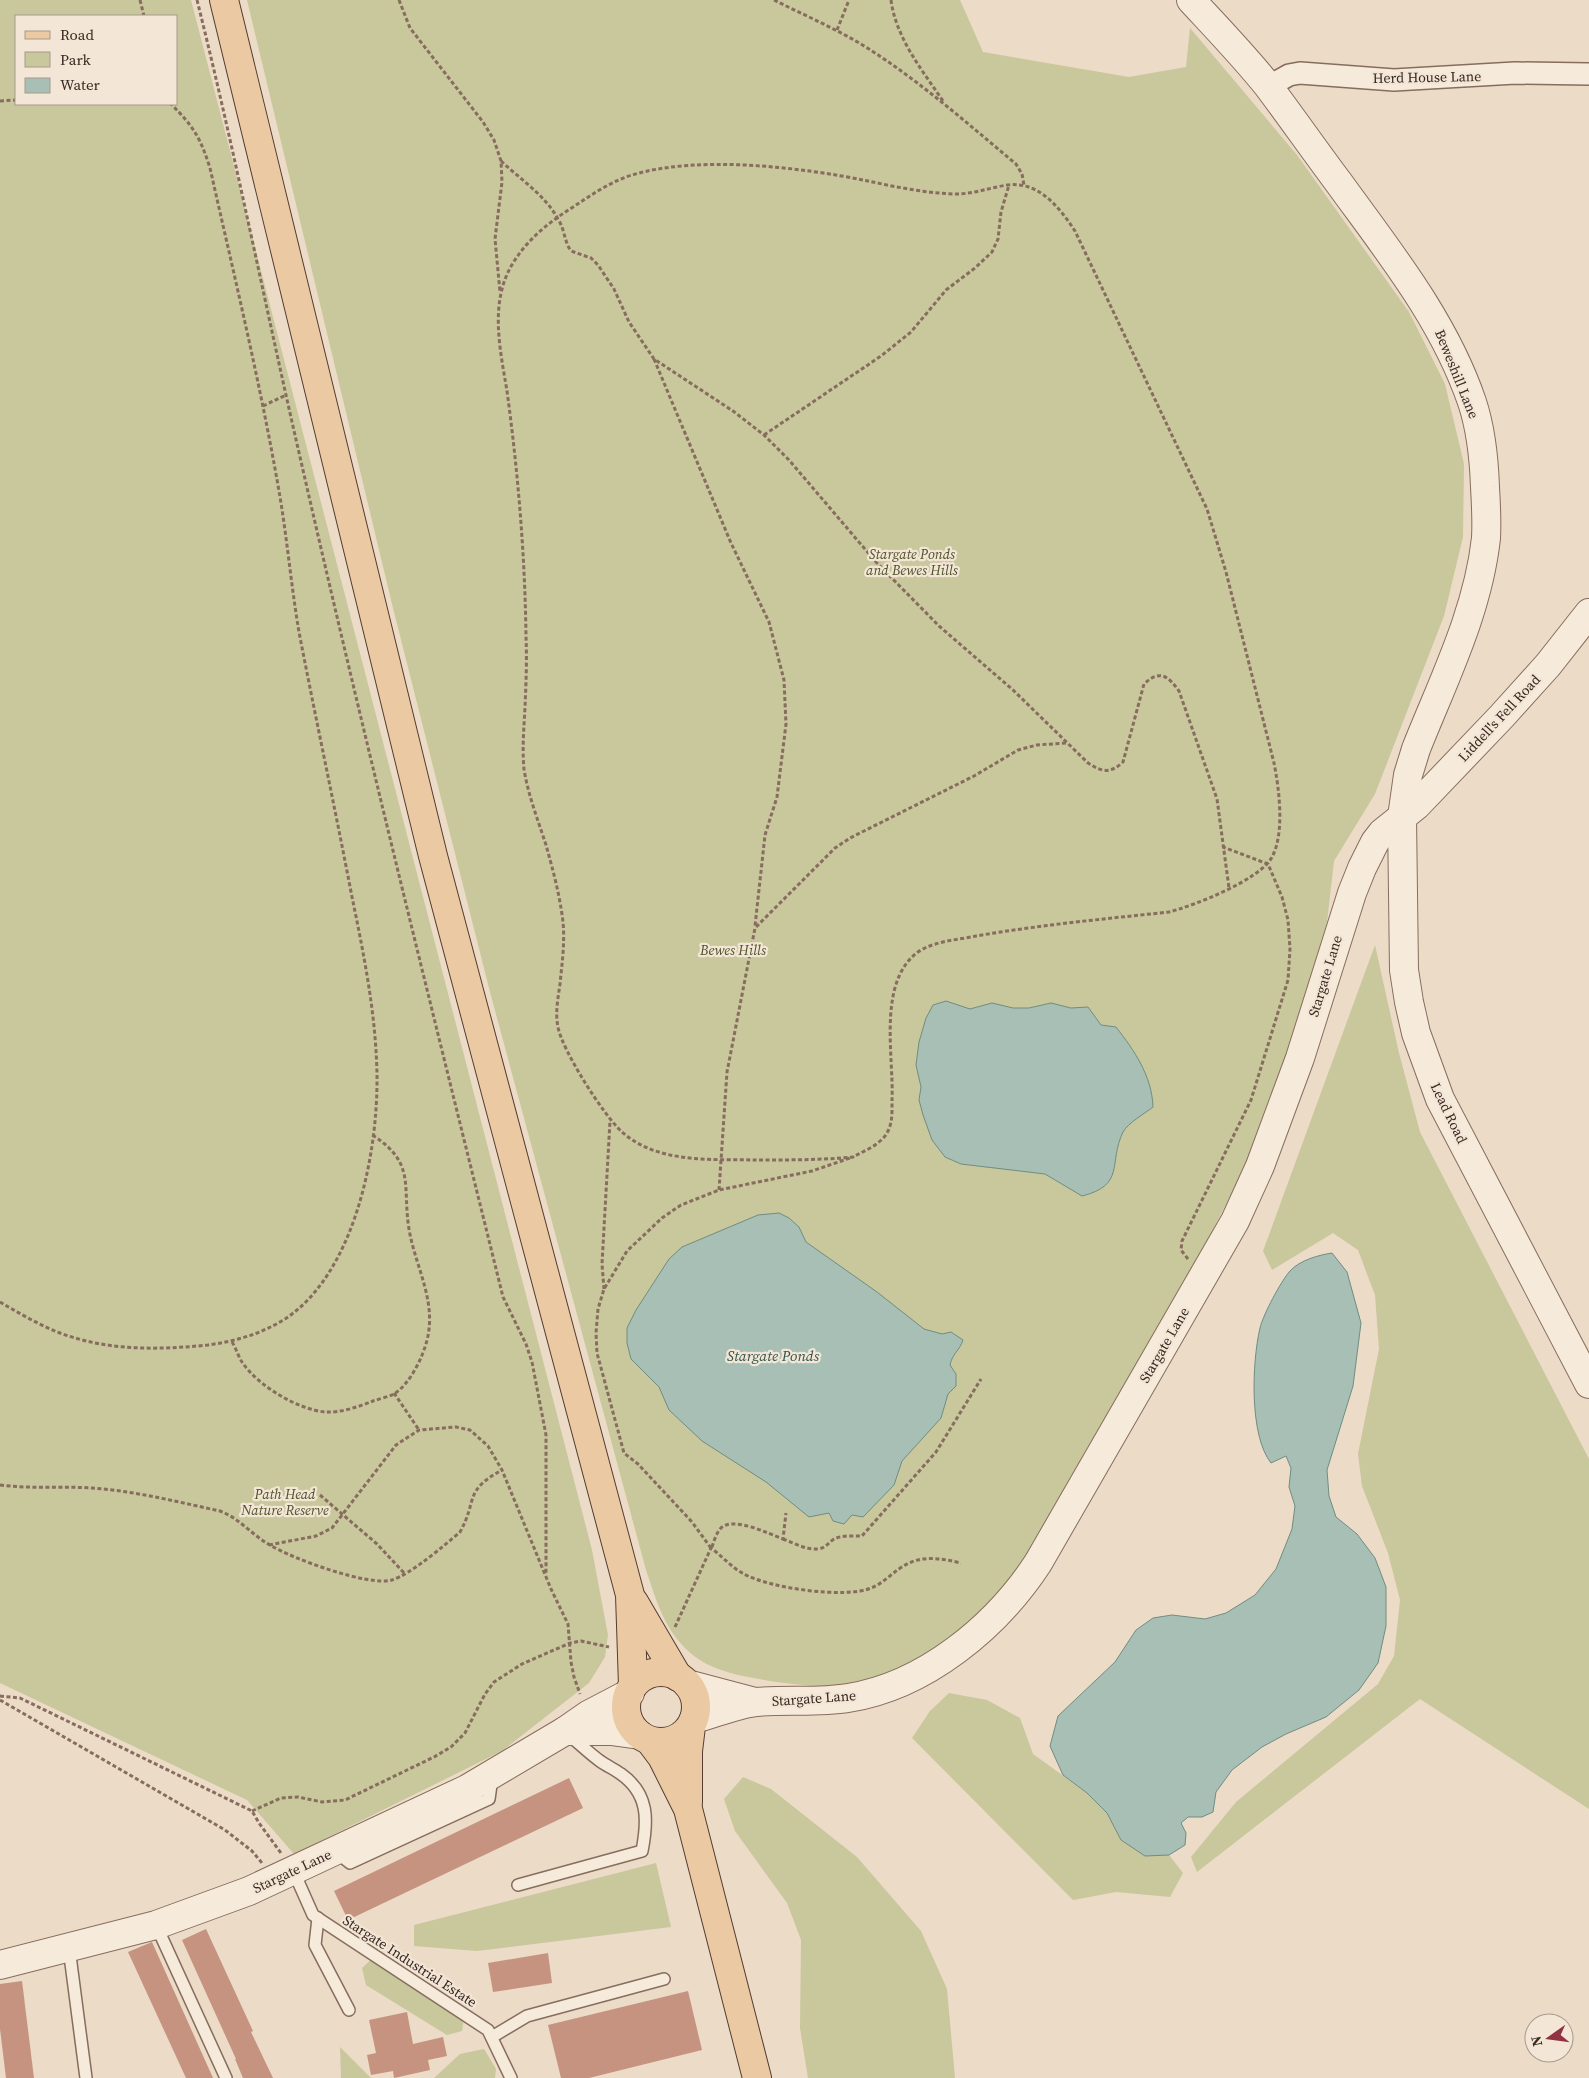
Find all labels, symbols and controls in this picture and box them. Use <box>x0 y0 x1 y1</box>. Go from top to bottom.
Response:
legend <box>15 15 178 105</box>
text: Road <box>60 24 94 45</box>
text: Park <box>60 49 92 70</box>
street label: Herd House Lane <box>1372 66 1482 88</box>
text: Water <box>60 74 101 95</box>
street label: Beweshill Lane <box>1430 326 1484 422</box>
park label: Stargate Ponds and Bewes Hills <box>866 544 959 580</box>
street label: Liddell's Fell Road <box>1453 670 1545 766</box>
street label: Stargate Lane <box>1303 933 1347 1019</box>
park label: Bewes Hills <box>699 940 767 960</box>
street label: Lead Road <box>1426 1079 1472 1147</box>
street label: Stargate Lane <box>1134 1303 1194 1387</box>
water label: Stargate Ponds <box>727 1345 820 1366</box>
park label: Path Head Nature Reserve <box>240 1484 329 1520</box>
street label: Stargate Lane <box>771 1685 857 1711</box>
street label: Stargate Lane <box>249 1844 335 1898</box>
street label: Stargate Industrial Estate <box>339 1910 481 2012</box>
north arrow <box>1524 2013 1574 2063</box>
text: N <box>1525 2034 1547 2049</box>

